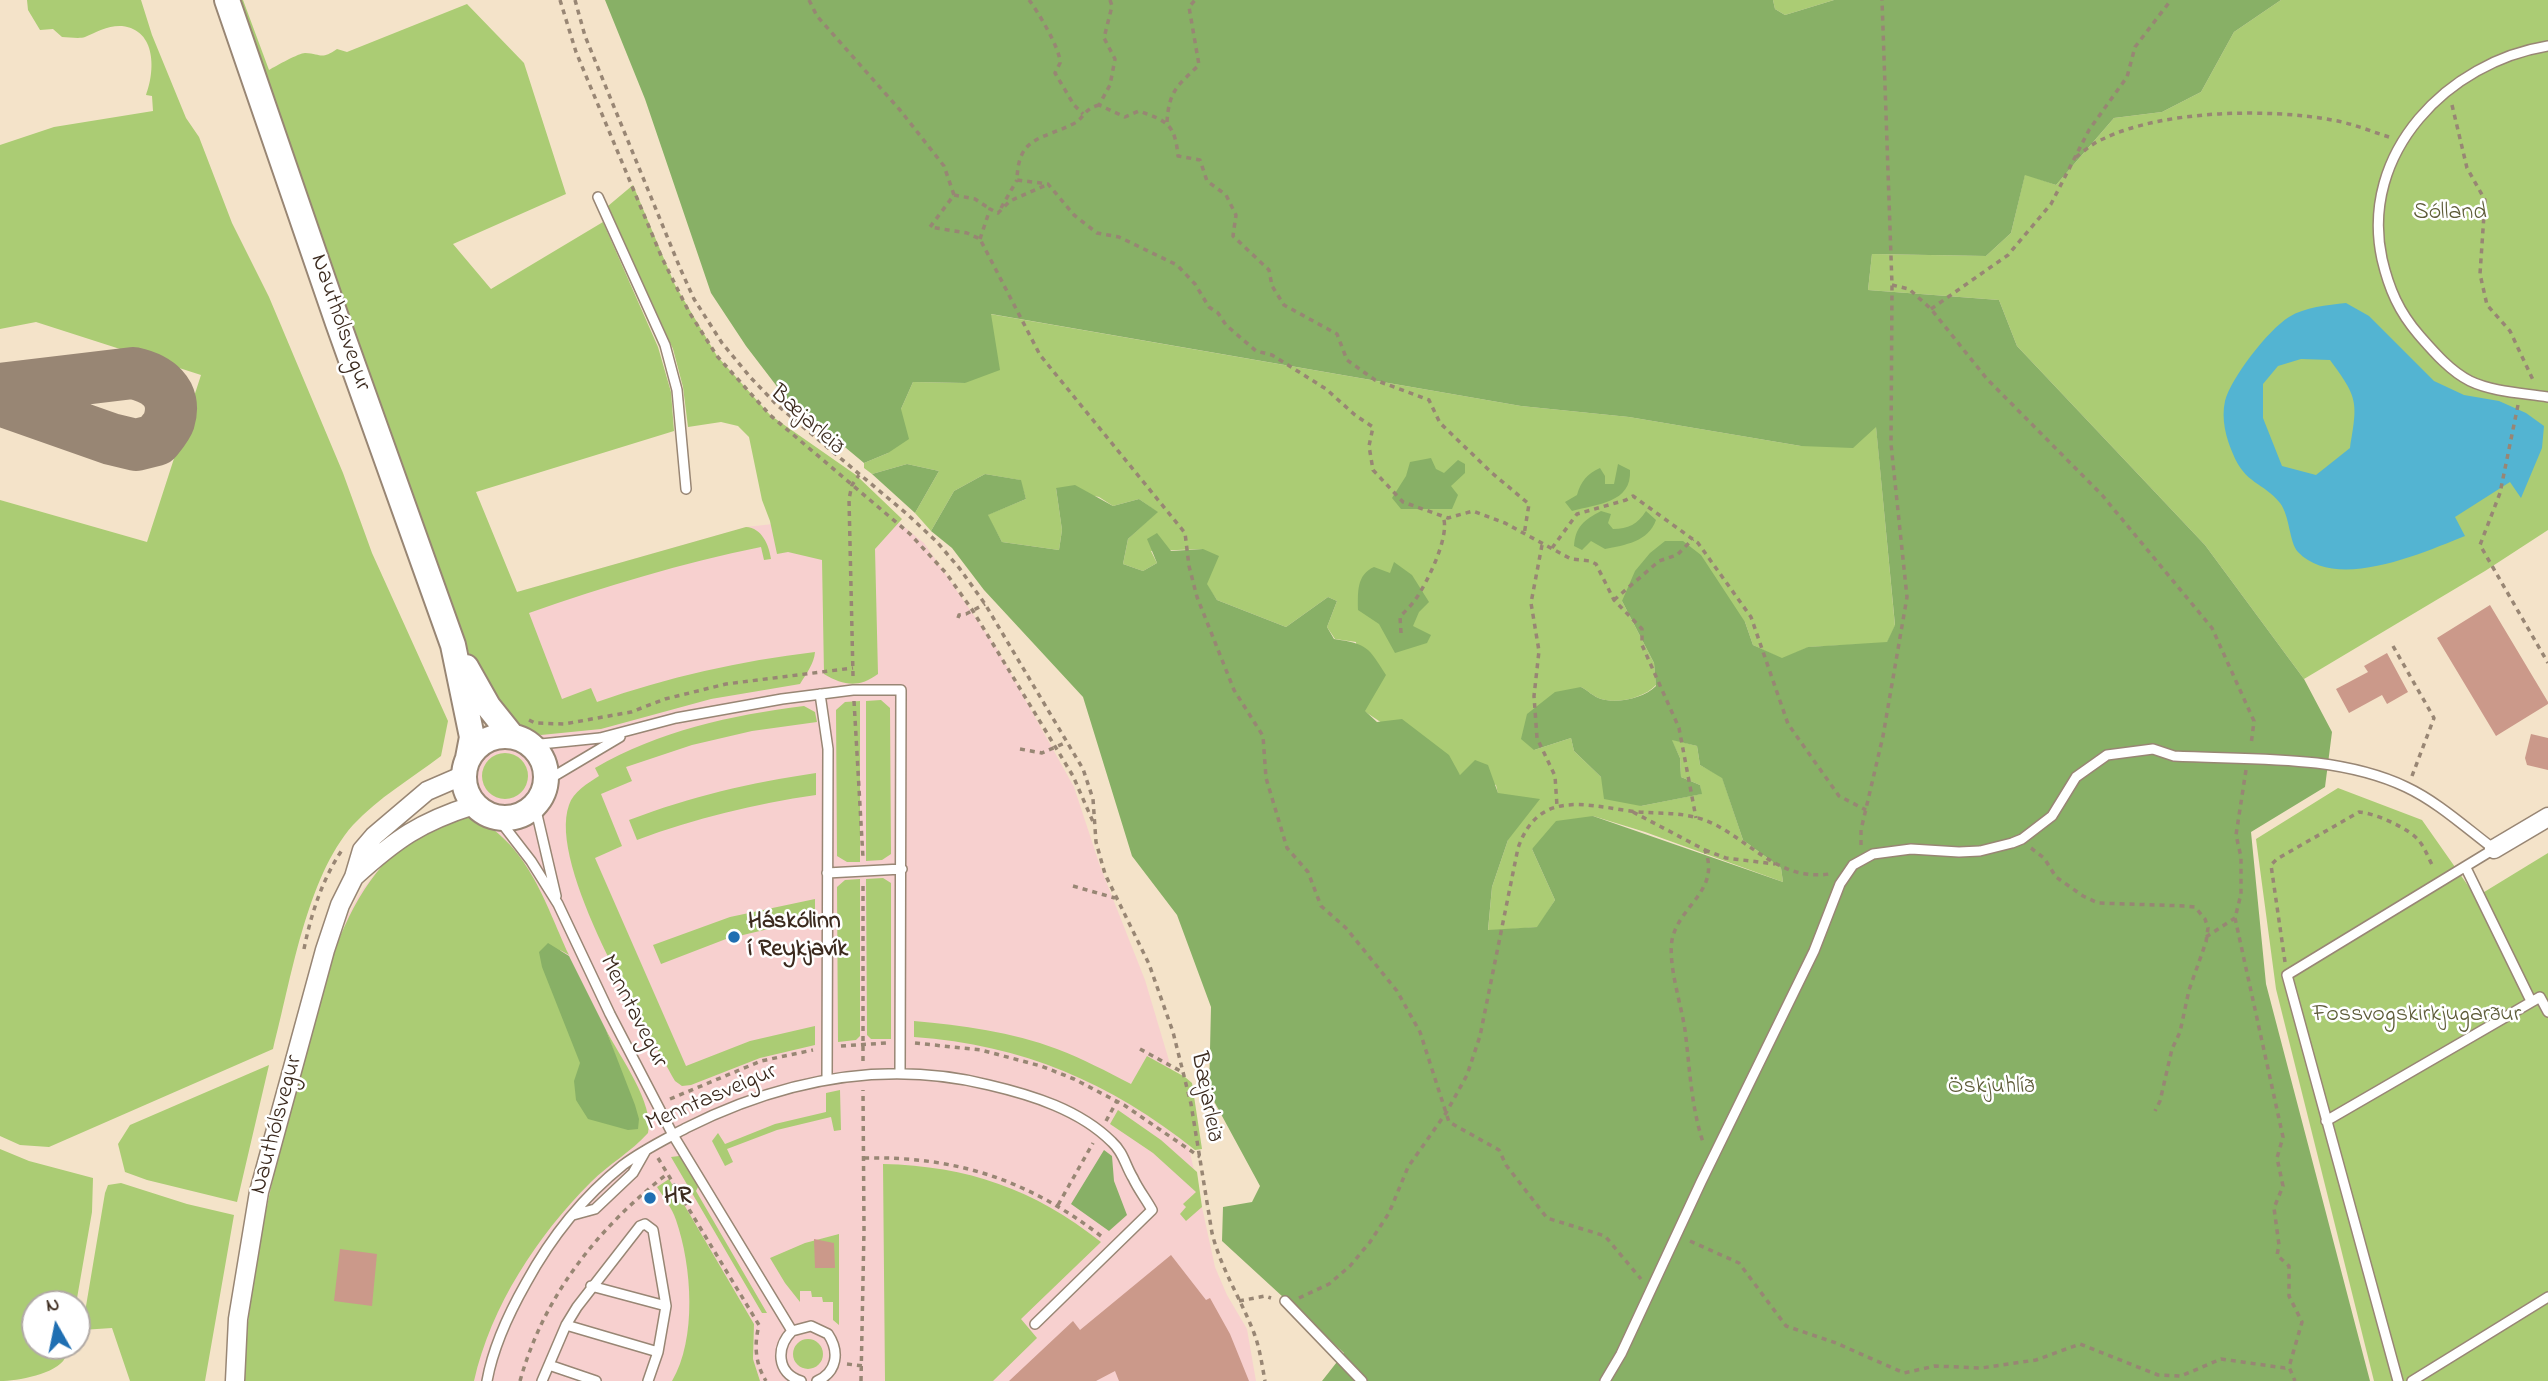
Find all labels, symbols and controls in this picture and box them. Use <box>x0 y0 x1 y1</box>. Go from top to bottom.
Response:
park label: Sólland <box>2413 200 2487 228</box>
street label: Nauthólsvegur <box>302 251 376 395</box>
street label: Bæjarleið <box>763 380 849 462</box>
place label: Háskólinn í Reykjavík <box>748 909 848 965</box>
marker: Háskólinn í Reykjavík <box>726 929 742 945</box>
street label: Menntavegur <box>591 951 673 1073</box>
park label: Fossvogskirkjugarður <box>2313 1002 2521 1030</box>
street label: Bæjarleið <box>1182 1050 1228 1144</box>
street label: Nauthólsvegur <box>246 1052 310 1198</box>
street label: Menntasveigur <box>642 1059 782 1139</box>
park label: Öskjuhlíð <box>1948 1074 2034 1102</box>
place label: HR <box>664 1184 691 1212</box>
marker: HR <box>642 1190 658 1206</box>
north arrow <box>21 1290 91 1360</box>
text: N <box>44 1291 61 1320</box>

